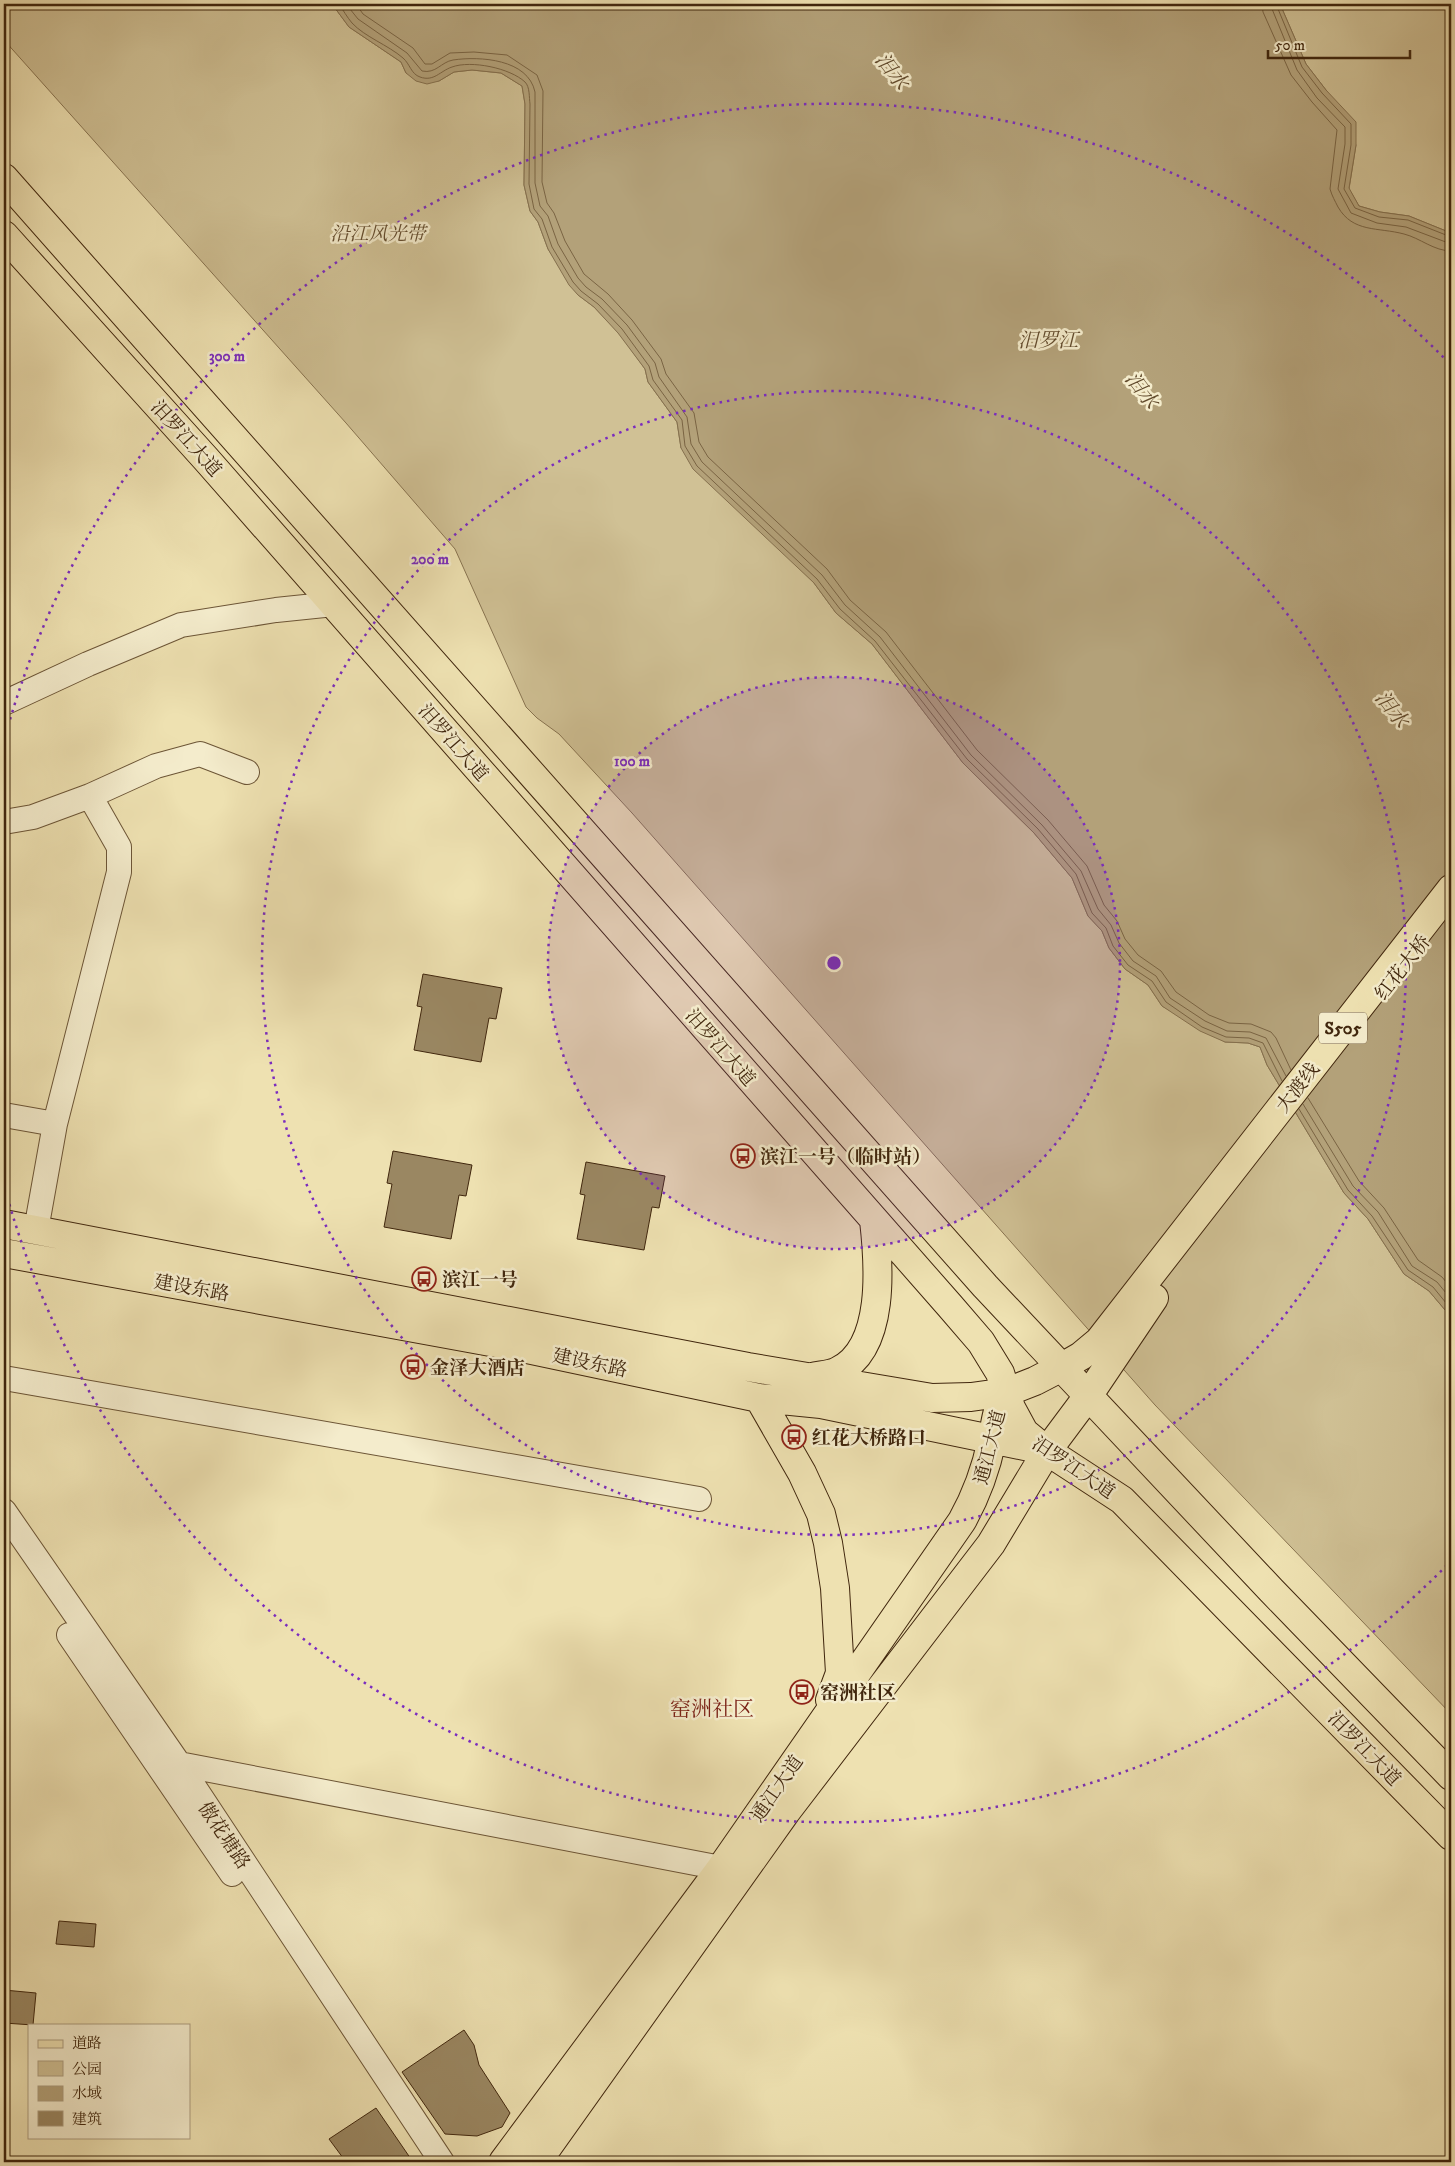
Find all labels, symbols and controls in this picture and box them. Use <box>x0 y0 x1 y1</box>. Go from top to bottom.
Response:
scale bar <box>1268 28 1410 60</box>
text: 50 m <box>1275 36 1305 55</box>
water label: 汨水 <box>869 48 914 97</box>
park label: 沿江风光带 <box>330 223 428 246</box>
water label: 汨罗江 <box>1018 329 1081 354</box>
text: 300 m <box>209 347 246 366</box>
water label: 汨水 <box>1119 367 1164 416</box>
street label: 汨罗江大道 <box>146 396 226 482</box>
text: 200 m <box>411 550 450 569</box>
water label: 汨水 <box>1369 686 1414 735</box>
street label: 汨罗江大道 <box>413 700 493 786</box>
text: 100 m <box>614 752 651 771</box>
street label: 红花大桥 <box>1371 931 1436 1005</box>
centre of rings <box>825 954 843 972</box>
street label: 汨罗江大道 <box>680 1005 760 1091</box>
road number: S505 <box>1319 1012 1367 1044</box>
street label: 大渡线 <box>1272 1058 1325 1117</box>
bus stop icon: 滨江一号（临时站） <box>730 1143 756 1169</box>
place label: 滨江一号（临时站） <box>760 1146 931 1169</box>
bus stop icon: 滨江一号 <box>411 1266 437 1292</box>
place label: 滨江一号 <box>442 1269 518 1292</box>
street label: 建设东路 <box>152 1271 231 1306</box>
street label: 建设东路 <box>550 1344 629 1383</box>
bus stop icon: 金泽大酒店 <box>400 1354 426 1380</box>
place label: 金泽大酒店 <box>430 1357 525 1380</box>
street label: 通江大道 <box>970 1408 1011 1487</box>
bus stop icon: 红花大桥路口 <box>781 1424 807 1450</box>
place label: 红花大桥路口 <box>812 1427 926 1450</box>
street label: 汨罗江大道 <box>1027 1432 1119 1504</box>
bus stop icon: 窑洲社区 <box>789 1679 815 1705</box>
place label: 窑洲社区 <box>820 1682 896 1705</box>
district label: 窑洲社区 <box>670 1697 754 1723</box>
street label: 汨罗江大道 <box>1323 1707 1405 1791</box>
street label: 通江大道 <box>746 1751 808 1827</box>
street label: 傲花塘路 <box>193 1798 255 1874</box>
legend <box>28 2024 190 2138</box>
text: 道路 <box>72 2034 102 2053</box>
text: 公园 <box>72 2060 102 2079</box>
text: 水域 <box>72 2084 102 2103</box>
text: 建筑 <box>72 2110 102 2129</box>

